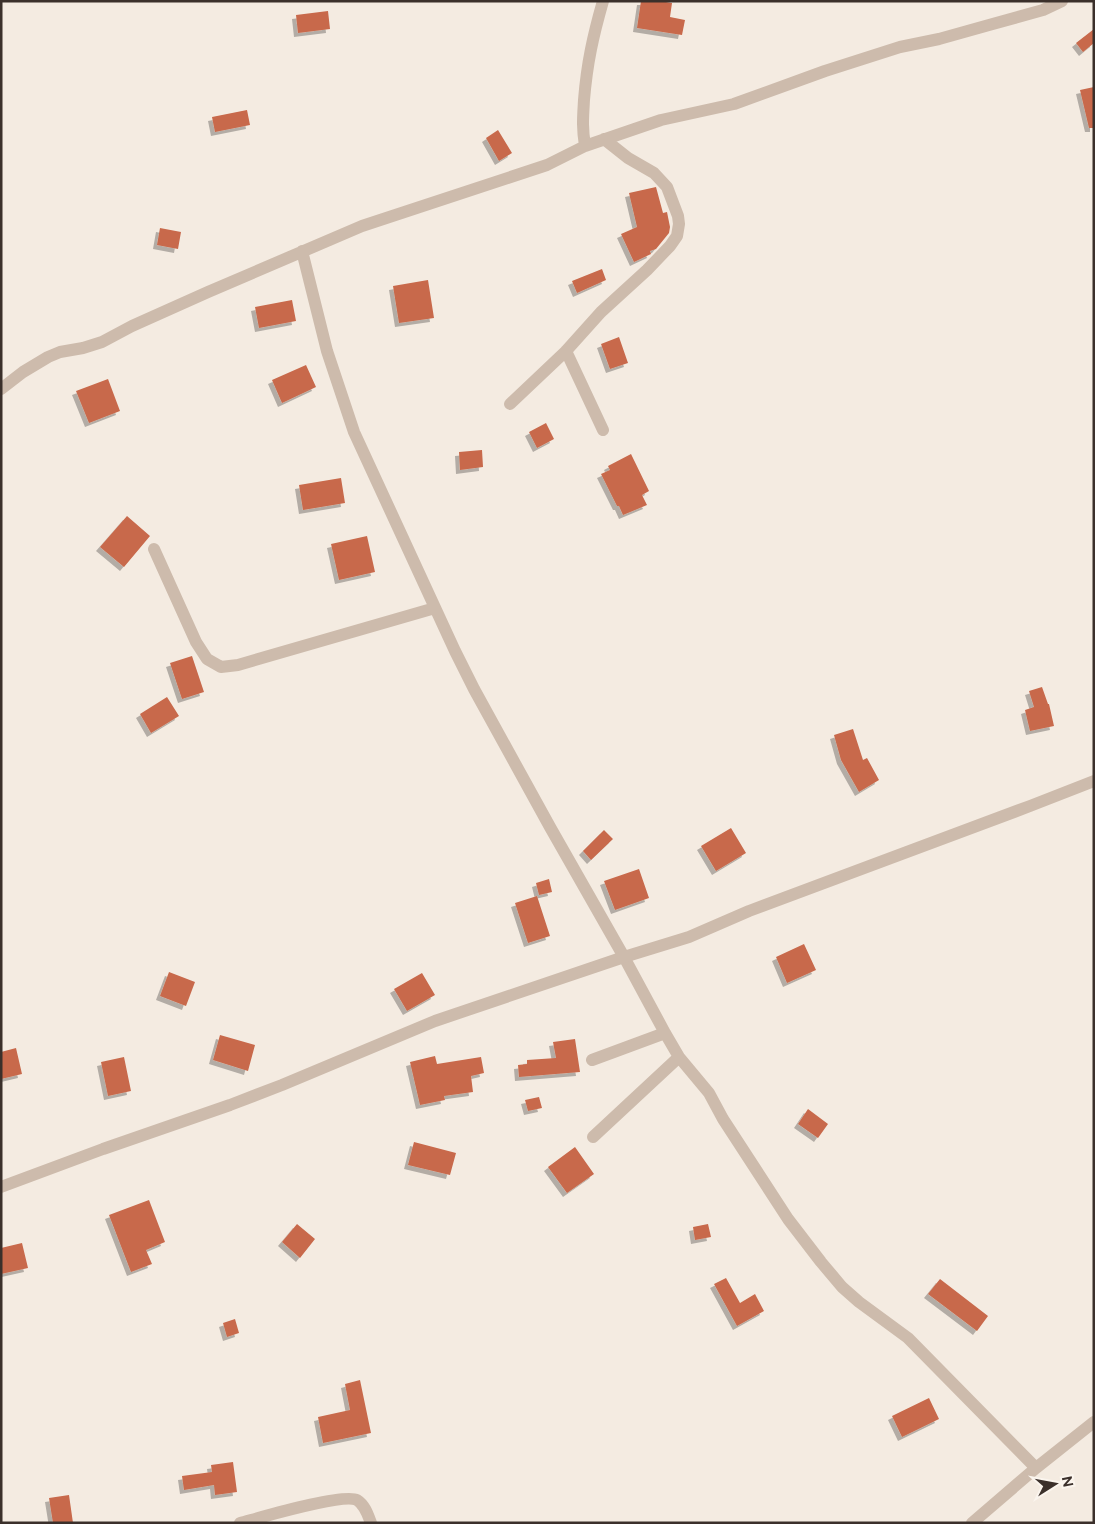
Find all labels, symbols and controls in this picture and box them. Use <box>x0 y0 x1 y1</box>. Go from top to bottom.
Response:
north arrow <box>1030 1459 1080 1509</box>
text: N <box>1059 1475 1077 1488</box>

